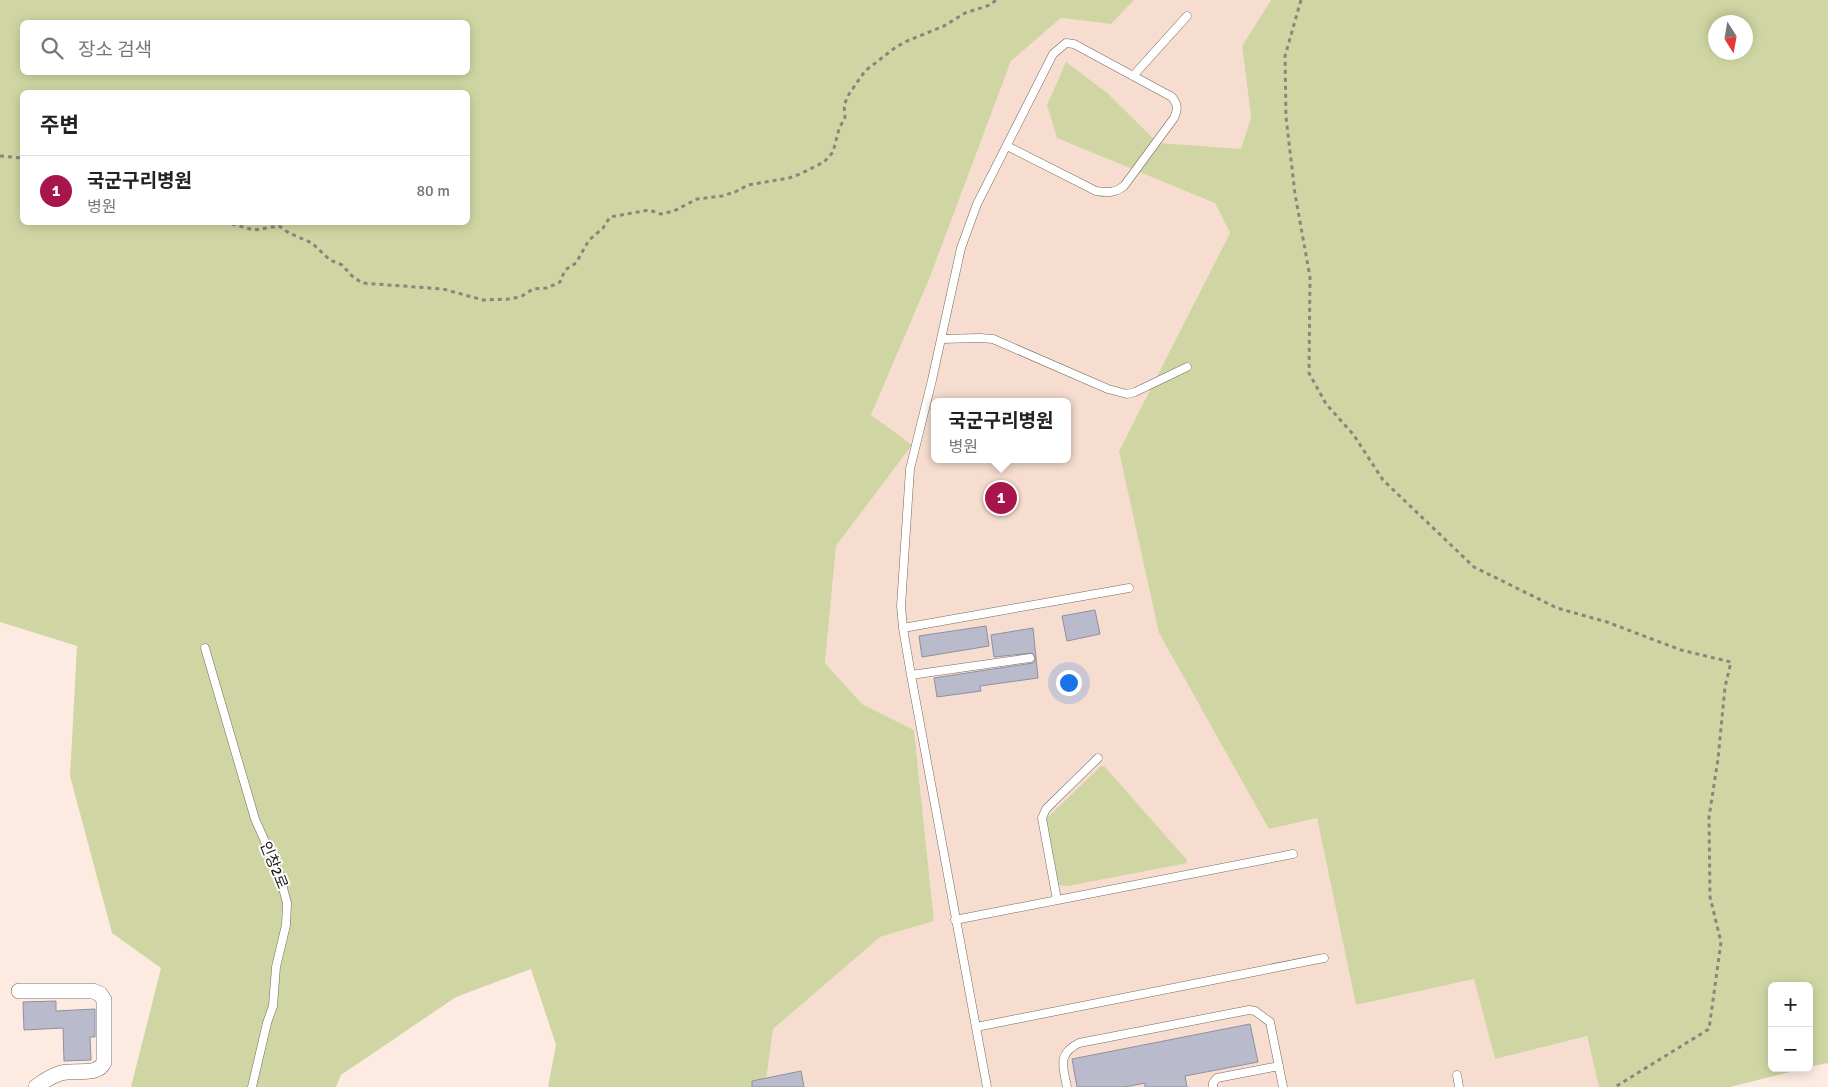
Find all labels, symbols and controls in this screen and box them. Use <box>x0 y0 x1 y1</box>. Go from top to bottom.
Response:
north arrow <box>1708 15 1753 60</box>
search box <box>20 20 470 75</box>
icon: search <box>38 34 66 62</box>
text: 장소 검색 <box>78 38 152 62</box>
text: 주변 <box>40 112 79 138</box>
text: 국군구리병원 <box>87 169 192 193</box>
text: 1 <box>52 181 60 201</box>
text: 80 m <box>416 181 450 201</box>
text: 병원 <box>87 197 116 217</box>
popup <box>931 398 1071 463</box>
text: 국군구리병원 <box>949 409 1053 433</box>
text: 병원 <box>949 437 978 457</box>
pin: 1 <box>985 479 1017 517</box>
your location <box>1056 670 1082 696</box>
street label: 인창2로 <box>256 839 292 891</box>
map controls <box>1768 982 1813 1072</box>
button: + <box>1768 982 1813 1027</box>
button: − <box>1768 1027 1813 1072</box>

